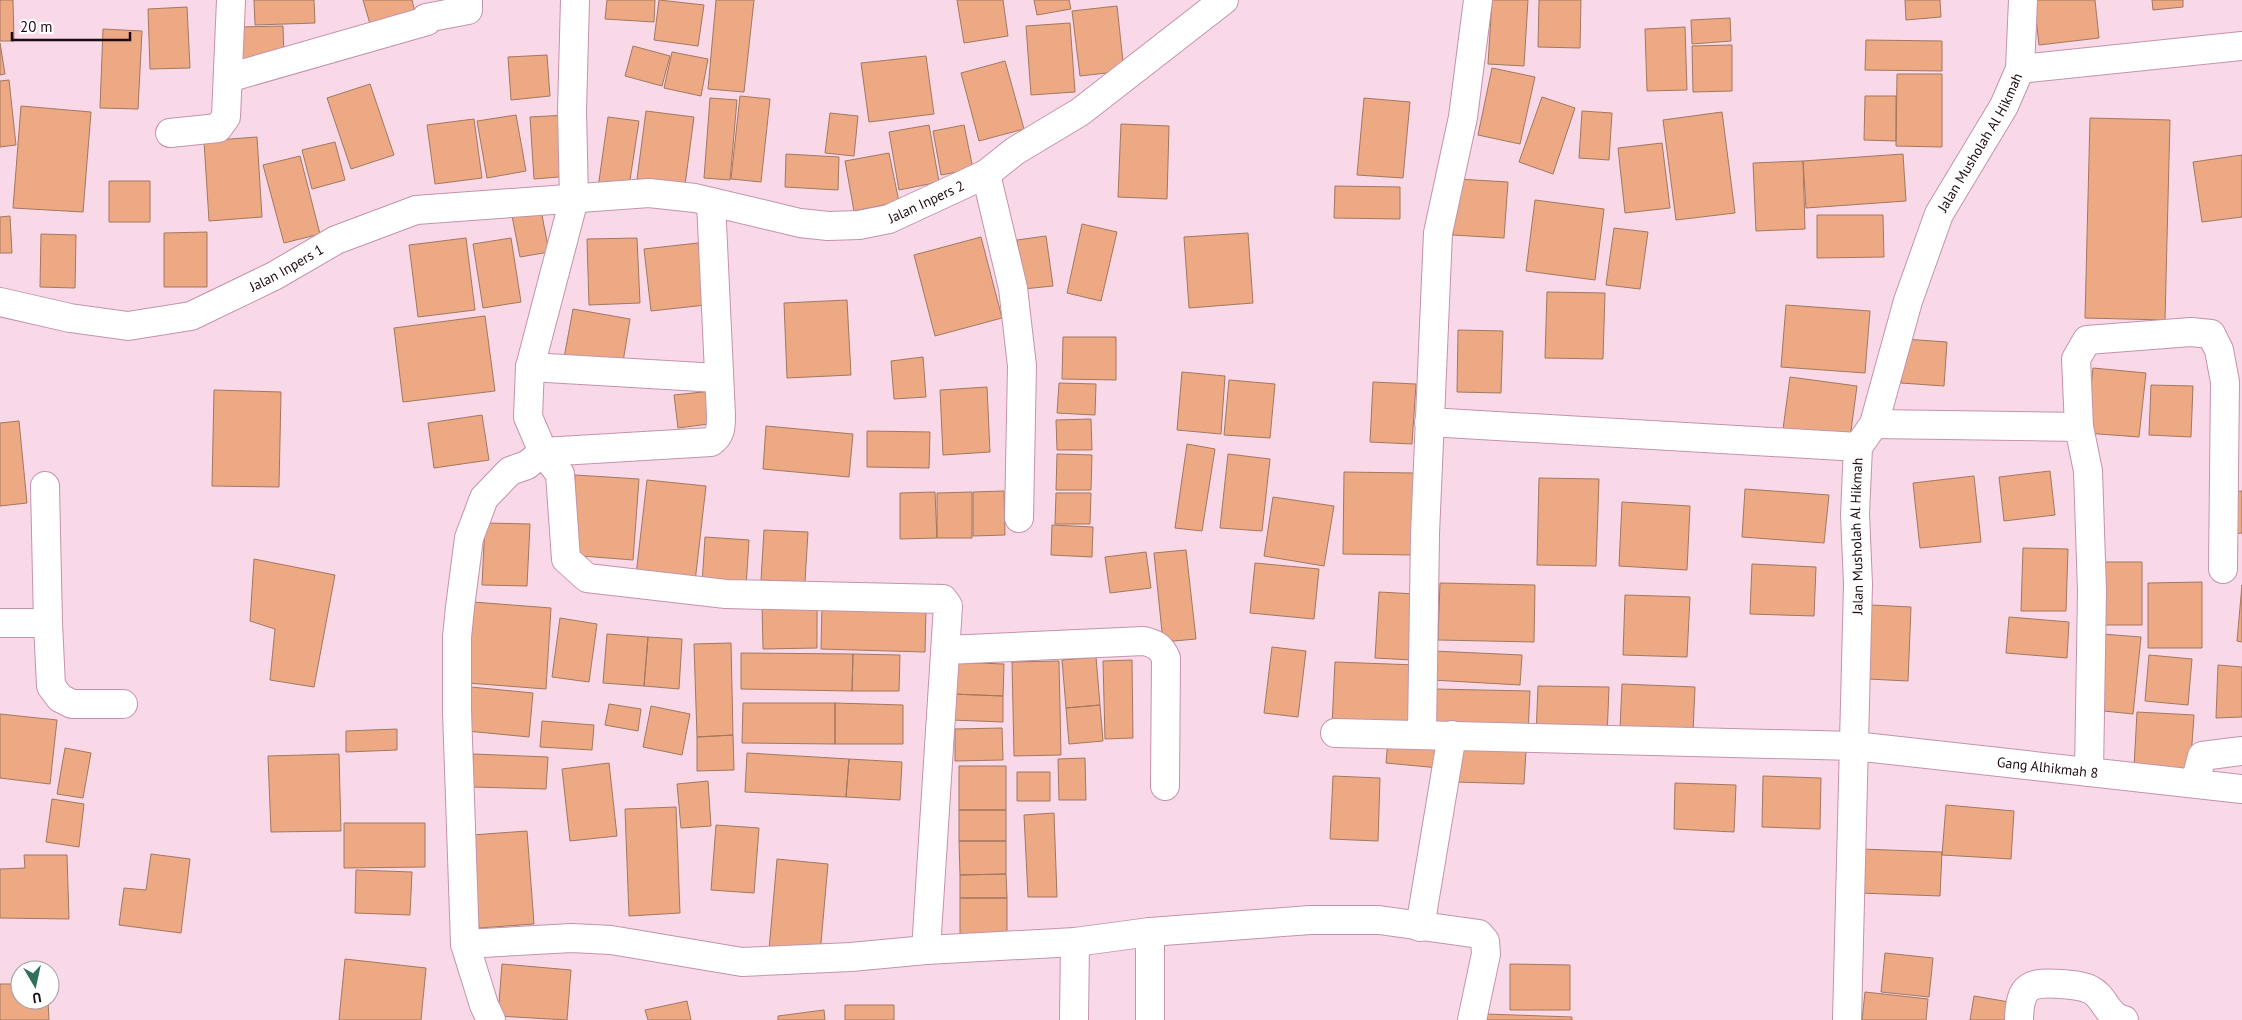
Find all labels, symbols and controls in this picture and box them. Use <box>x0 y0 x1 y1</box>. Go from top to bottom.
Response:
scale bar <box>12 10 130 42</box>
text: 20 m <box>20 17 53 36</box>
street label: Jalan Musholah Al Hikmah <box>1933 70 2026 216</box>
street label: Jalan Inpers 2 <box>884 176 967 228</box>
street label: Jalan Inpers 1 <box>246 240 327 296</box>
street label: Jalan Musholah Al Hikmah <box>1846 457 1867 616</box>
street label: Gang Alhikmah 8 <box>1996 753 2099 782</box>
north arrow <box>10 960 60 1010</box>
text: U <box>31 988 43 1007</box>

